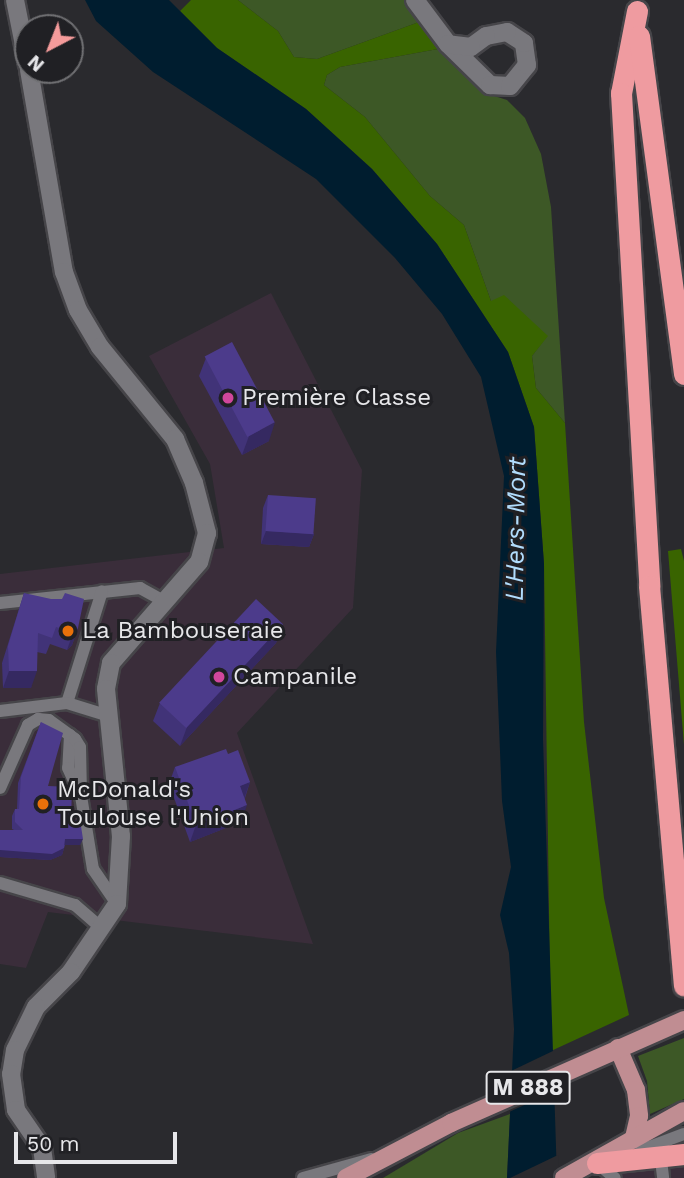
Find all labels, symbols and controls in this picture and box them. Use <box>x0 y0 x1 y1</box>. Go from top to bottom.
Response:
north arrow <box>14 14 84 84</box>
text: N <box>23 50 49 77</box>
place label: Première Classe <box>242 384 431 412</box>
marker: Première Classe <box>220 390 236 406</box>
water label: L'Hers-Mort <box>499 457 533 601</box>
place label: La Bambouseraie <box>82 617 284 645</box>
marker: La Bambouseraie <box>60 623 76 639</box>
place label: Campanile <box>233 663 357 691</box>
marker: Campanile <box>211 669 227 685</box>
place label: McDonald's Toulouse l'Union <box>57 776 249 832</box>
marker: McDonald's Toulouse l'Union <box>35 796 51 812</box>
road number: M 888 <box>484 1068 572 1107</box>
scale bar <box>18 1118 180 1162</box>
text: 50 m <box>27 1131 79 1156</box>

